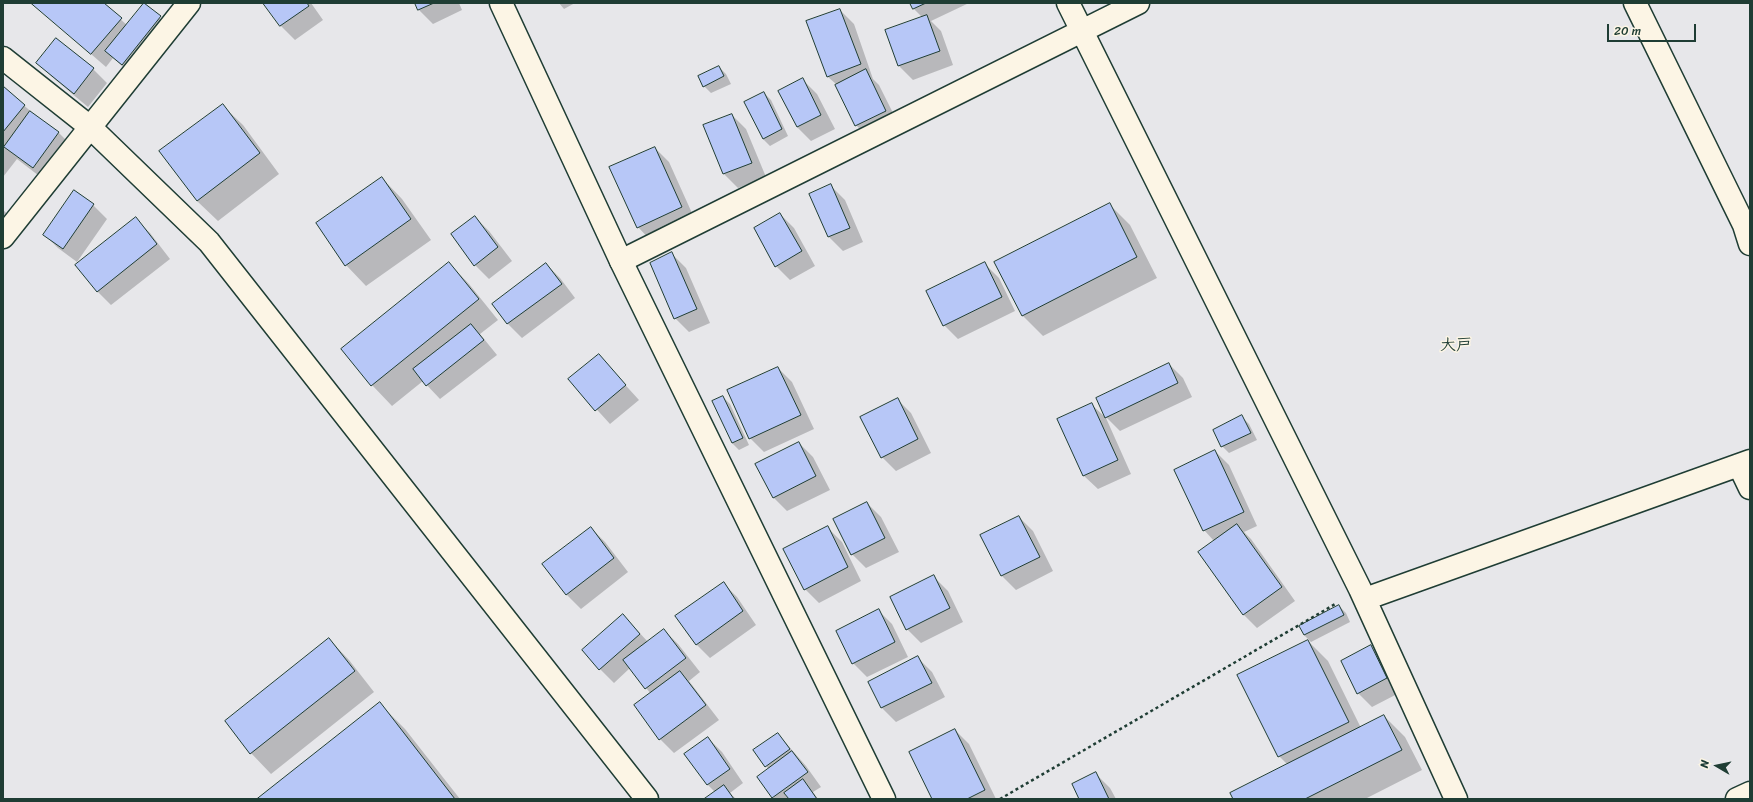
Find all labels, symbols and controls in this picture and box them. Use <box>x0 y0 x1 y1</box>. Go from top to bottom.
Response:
scale bar <box>1609 16 1698 42</box>
text: 20 m <box>1614 20 1641 42</box>
district label: 大戸 <box>1440 336 1472 356</box>
north arrow <box>1697 746 1737 786</box>
text: N <box>1695 759 1715 769</box>

